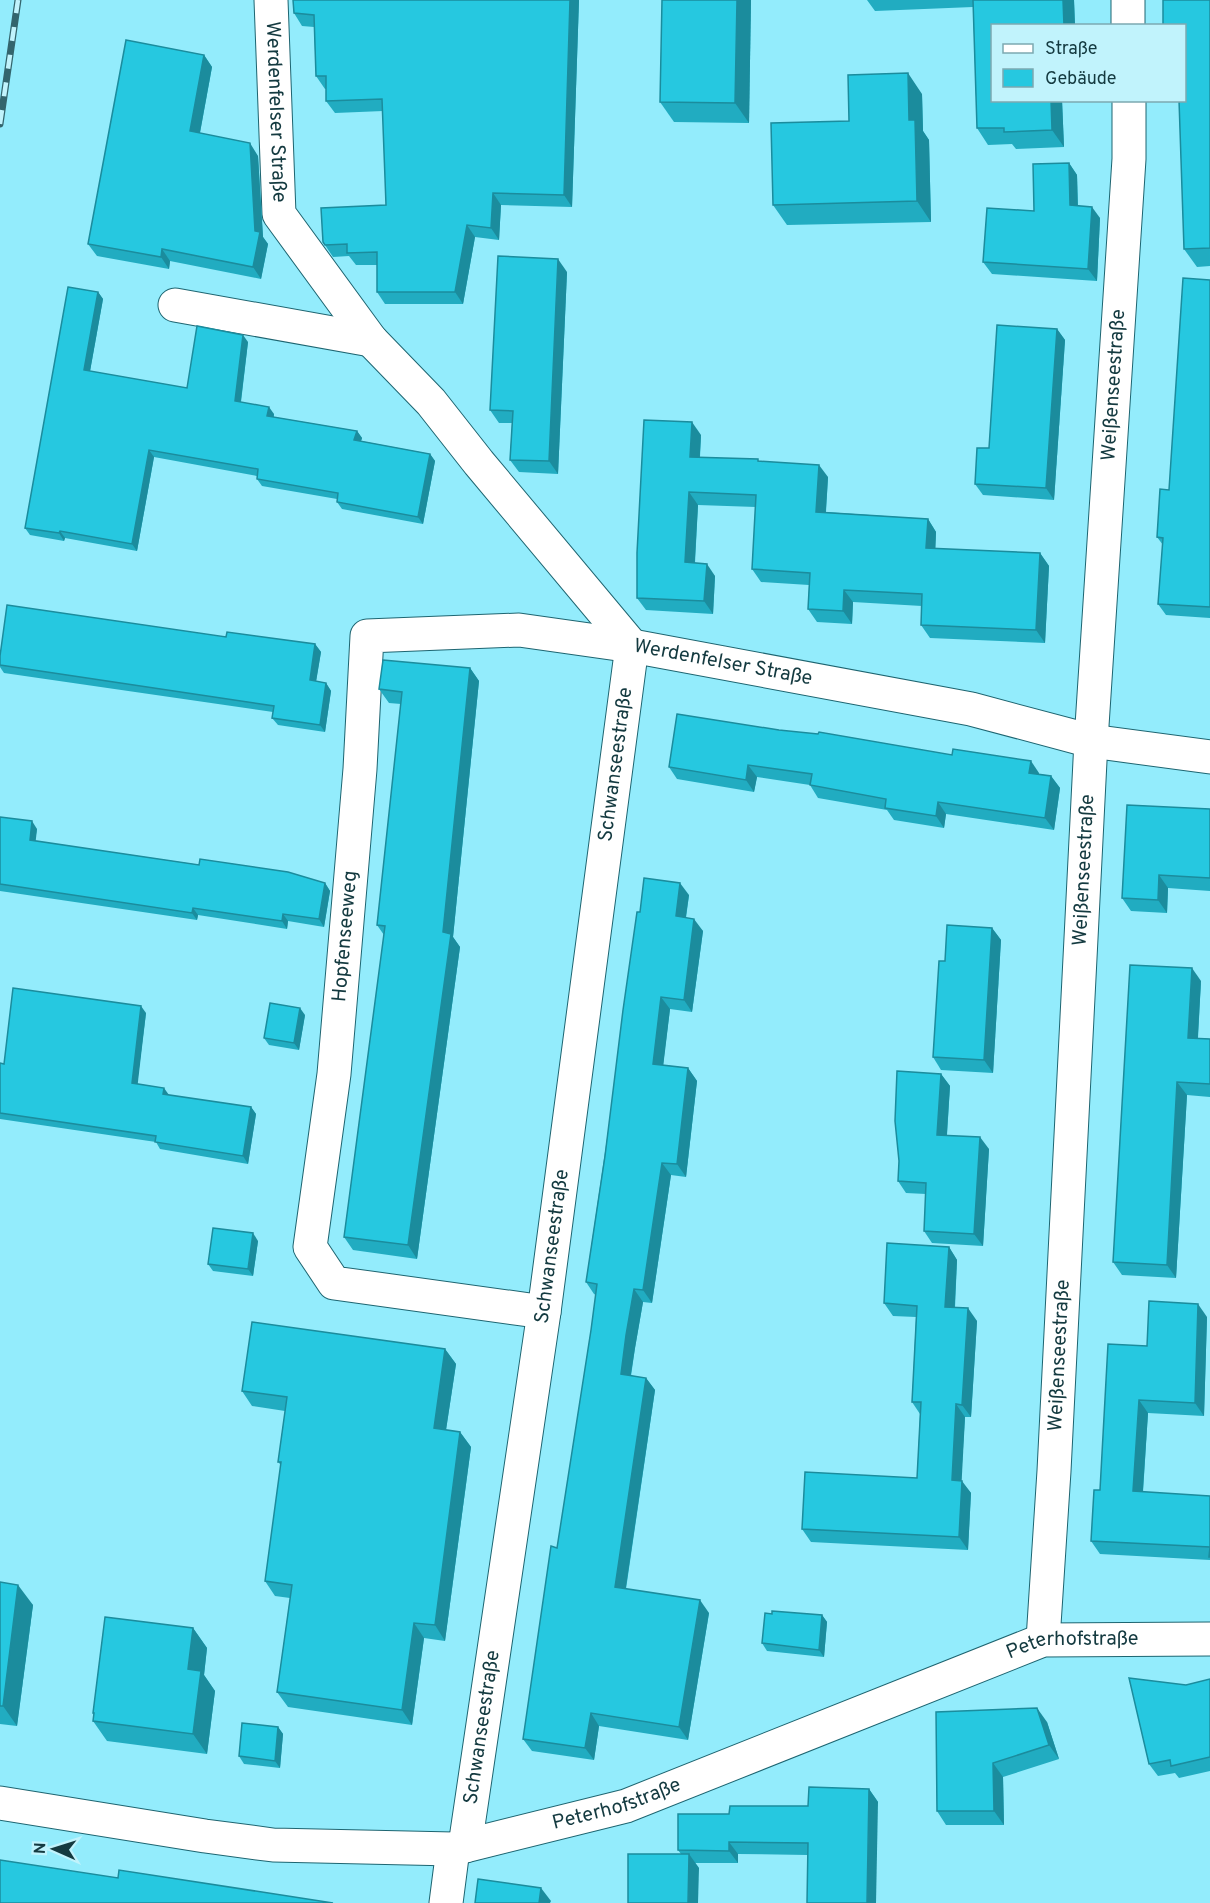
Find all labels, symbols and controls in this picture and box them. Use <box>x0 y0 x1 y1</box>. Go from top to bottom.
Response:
street label: Werdenfelser Straße <box>259 21 292 203</box>
legend <box>991 24 1186 102</box>
text: Straße <box>1045 38 1097 61</box>
text: Gebäude <box>1045 68 1117 91</box>
street label: Weißenseestraße <box>1096 308 1132 462</box>
street label: Werdenfelser Straße <box>632 634 814 692</box>
street label: Schwanseestraße <box>593 686 639 843</box>
street label: Weißenseestraße <box>1068 794 1101 947</box>
street label: Hopfenseeweg <box>327 870 364 1003</box>
street label: Schwanseestraße <box>529 1168 576 1325</box>
street label: Weißenseestraße <box>1043 1279 1077 1432</box>
street label: Peterhofstraße <box>1003 1626 1139 1666</box>
street label: Schwanseestraße <box>458 1649 507 1806</box>
street label: Peterhofstraße <box>550 1772 685 1837</box>
north arrow <box>24 1819 84 1879</box>
text: N <box>31 1842 51 1855</box>

